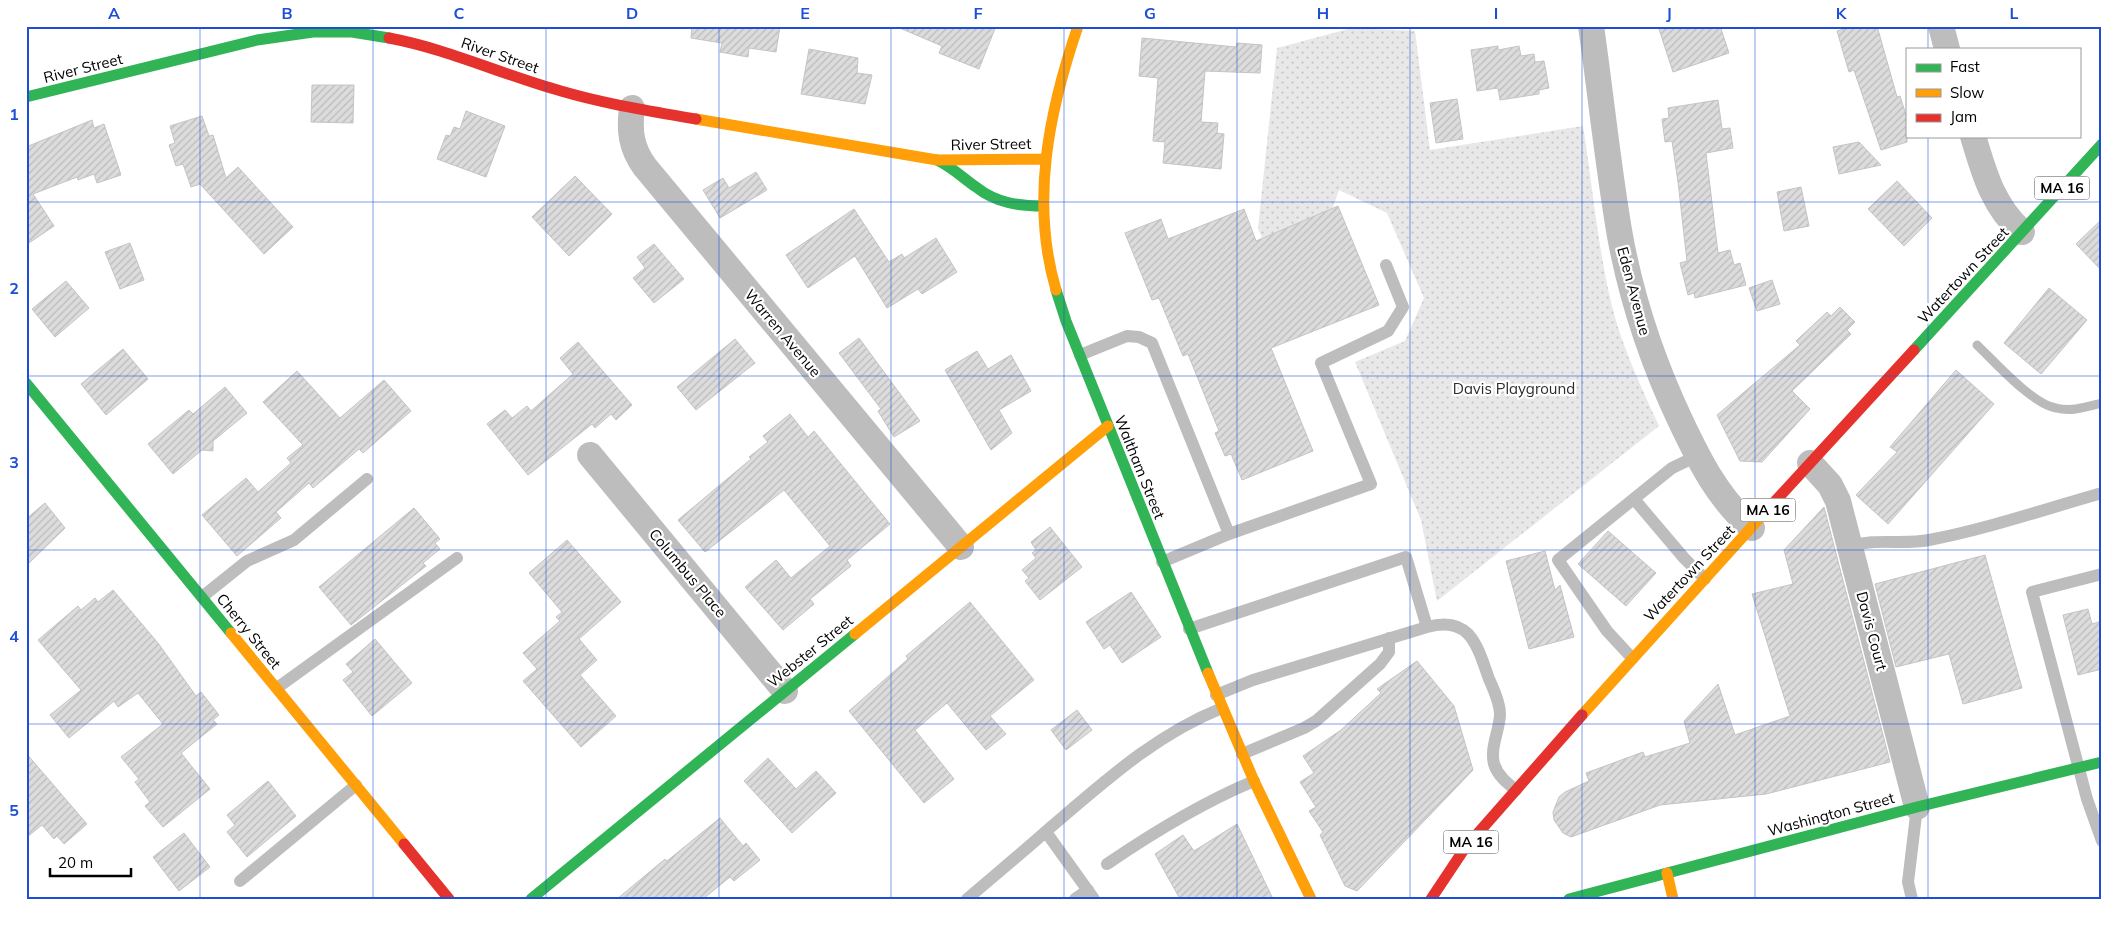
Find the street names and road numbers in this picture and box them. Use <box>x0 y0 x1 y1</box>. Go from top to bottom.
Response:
street label: River Street <box>459 33 541 77</box>
street label: River Street <box>41 49 125 87</box>
street label: River Street <box>950 134 1032 154</box>
road number: MA 16 <box>2034 177 2090 200</box>
street label: Watertown Street <box>1913 223 2013 327</box>
street label: Eden Avenue <box>1613 245 1655 337</box>
street label: Warren Avenue <box>741 285 825 381</box>
street label: Waltham Street <box>1111 412 1169 522</box>
road number: MA 16 <box>1740 498 1796 522</box>
street label: Watertown Street <box>1639 521 1739 625</box>
street label: Columbus Place <box>645 525 731 621</box>
street label: Cherry Street <box>213 589 285 673</box>
street label: Davis Court <box>1852 589 1892 673</box>
street label: Webster Street <box>763 611 857 691</box>
street label: Washington Street <box>1766 788 1896 840</box>
road number: MA 16 <box>1444 830 1498 854</box>

